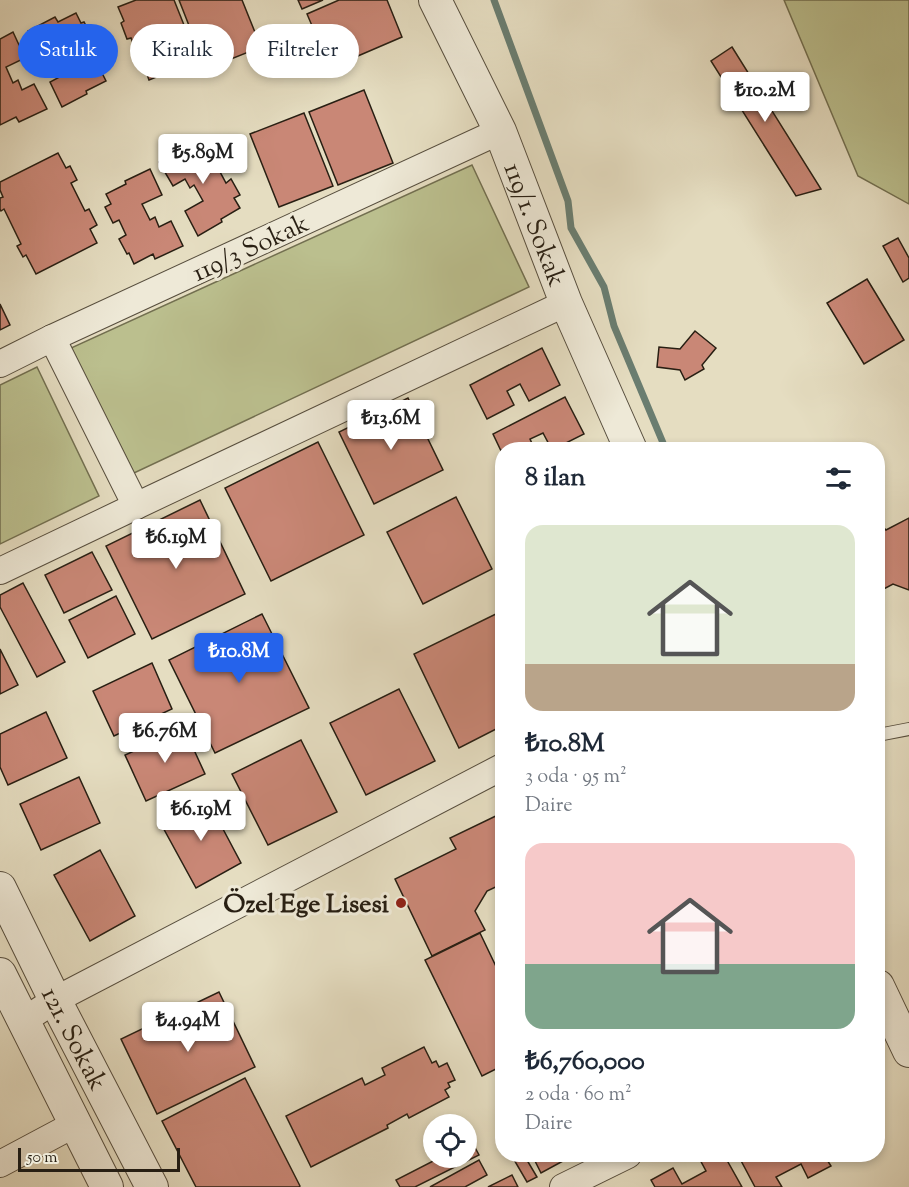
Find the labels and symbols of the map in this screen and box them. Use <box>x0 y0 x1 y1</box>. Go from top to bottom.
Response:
pin: ₺10.2M <box>716 72 814 123</box>
pin: ₺5.89M <box>154 134 252 185</box>
street label: 119/1. Sokak <box>493 158 574 292</box>
street label: 119/3 Sokak <box>187 206 316 292</box>
pin: ₺13.6M <box>342 400 440 451</box>
pin: ₺6.19M <box>127 519 225 570</box>
pin: ₺10.8M <box>190 633 288 684</box>
pin: ₺6.76M <box>116 713 214 764</box>
pin: ₺6.19M <box>152 791 250 842</box>
place label: Özel Ege Lisesi <box>223 887 390 924</box>
marker: Özel Ege Lisesi <box>394 896 408 910</box>
street label: 121. Sokak <box>31 982 115 1098</box>
pin: ₺4.94M <box>139 1002 237 1053</box>
scale bar <box>18 1145 180 1172</box>

